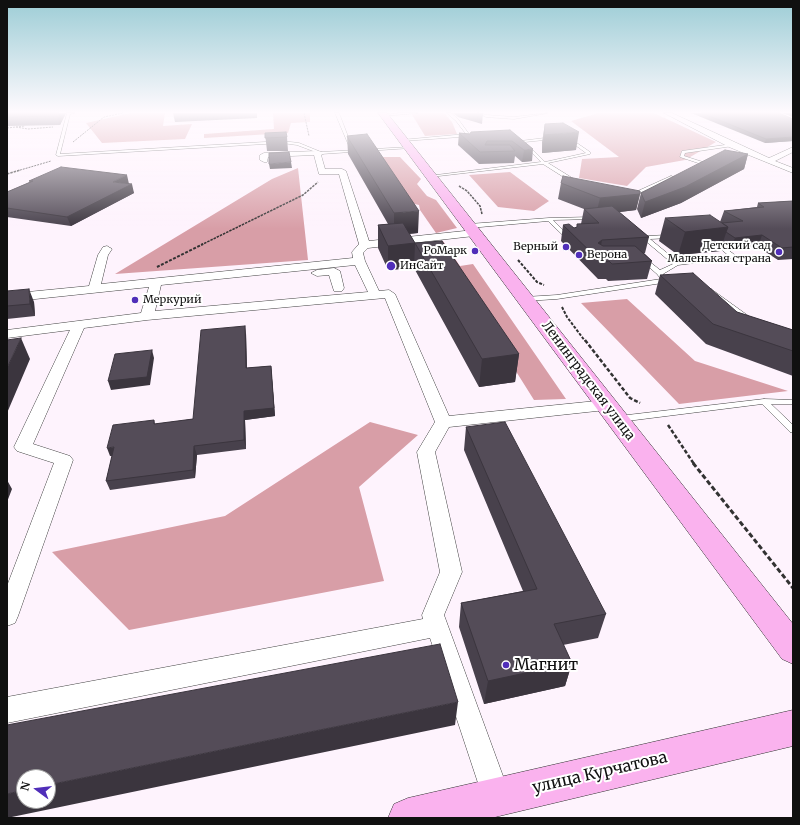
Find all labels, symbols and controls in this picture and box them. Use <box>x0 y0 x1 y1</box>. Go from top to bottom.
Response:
place label: Детский сад Маленькая страна <box>668 239 771 265</box>
place label: Верный <box>513 240 558 254</box>
marker: Верный <box>561 242 571 252</box>
place label: РоМарк <box>424 244 467 258</box>
marker: РоМарк <box>470 246 480 256</box>
marker: Детский сад Маленькая страна <box>774 247 784 257</box>
place label: Верона <box>587 248 627 262</box>
marker: Верона <box>574 250 584 260</box>
place label: ИнСайт <box>400 259 444 273</box>
marker: ИнСайт <box>385 260 397 272</box>
place label: Меркурий <box>143 293 202 307</box>
marker: Меркурий <box>130 295 140 305</box>
street label: Ленинградская улица <box>538 318 638 444</box>
place label: Магнит <box>514 655 578 675</box>
marker: Магнит <box>501 660 511 670</box>
street label: улица Курчатова <box>531 748 669 798</box>
north arrow <box>16 769 56 809</box>
text: N <box>17 780 33 792</box>

